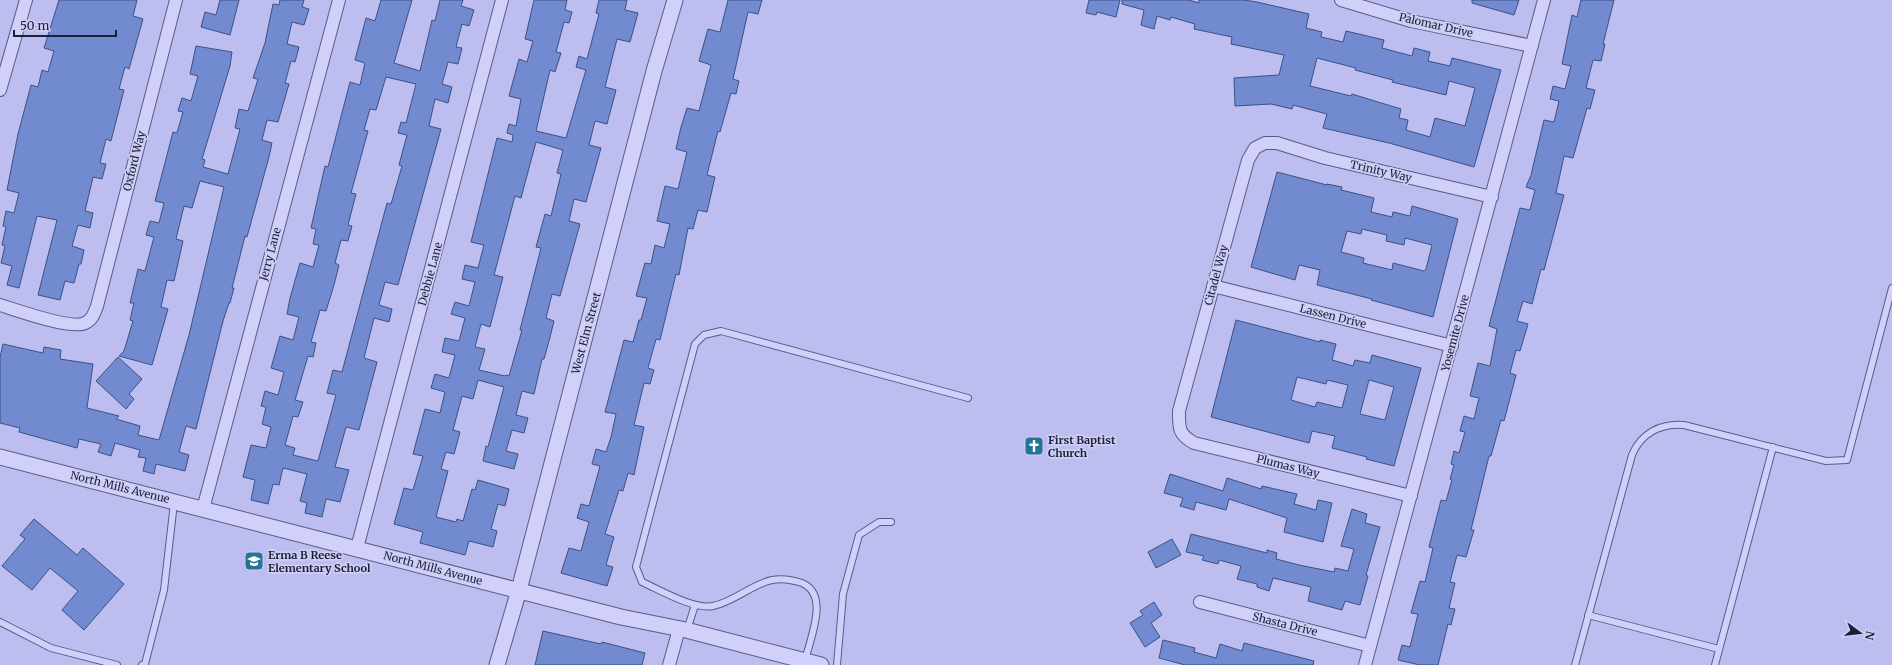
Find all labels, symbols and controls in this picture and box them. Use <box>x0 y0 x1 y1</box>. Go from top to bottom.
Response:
street label: Palomar Drive <box>1398 10 1475 40</box>
scale bar <box>14 12 116 38</box>
text: 50 m <box>20 18 49 33</box>
street label: Oxford Way <box>120 129 148 193</box>
street label: Trinity Way <box>1349 157 1414 185</box>
street label: Jerry Lane <box>256 226 284 283</box>
street label: Debbie Lane <box>415 240 445 307</box>
street label: Citadel Way <box>1201 243 1231 307</box>
street label: West Elm Street <box>568 290 604 376</box>
street label: Yosemite Drive <box>1438 293 1472 374</box>
street label: Lassen Drive <box>1298 301 1368 331</box>
place label: First Baptist Church <box>1048 433 1116 460</box>
church icon: First Baptist Church <box>1023 435 1045 457</box>
street label: Plumas Way <box>1255 451 1322 481</box>
street label: North Mills Avenue <box>69 468 171 506</box>
place label: Erma B Reese Elementary School <box>268 548 371 575</box>
street label: North Mills Avenue <box>382 548 484 588</box>
school or university icon: Erma B Reese Elementary School <box>243 550 265 572</box>
street label: Shasta Drive <box>1251 609 1319 639</box>
north arrow <box>1840 613 1880 653</box>
text: N <box>1862 630 1878 642</box>

